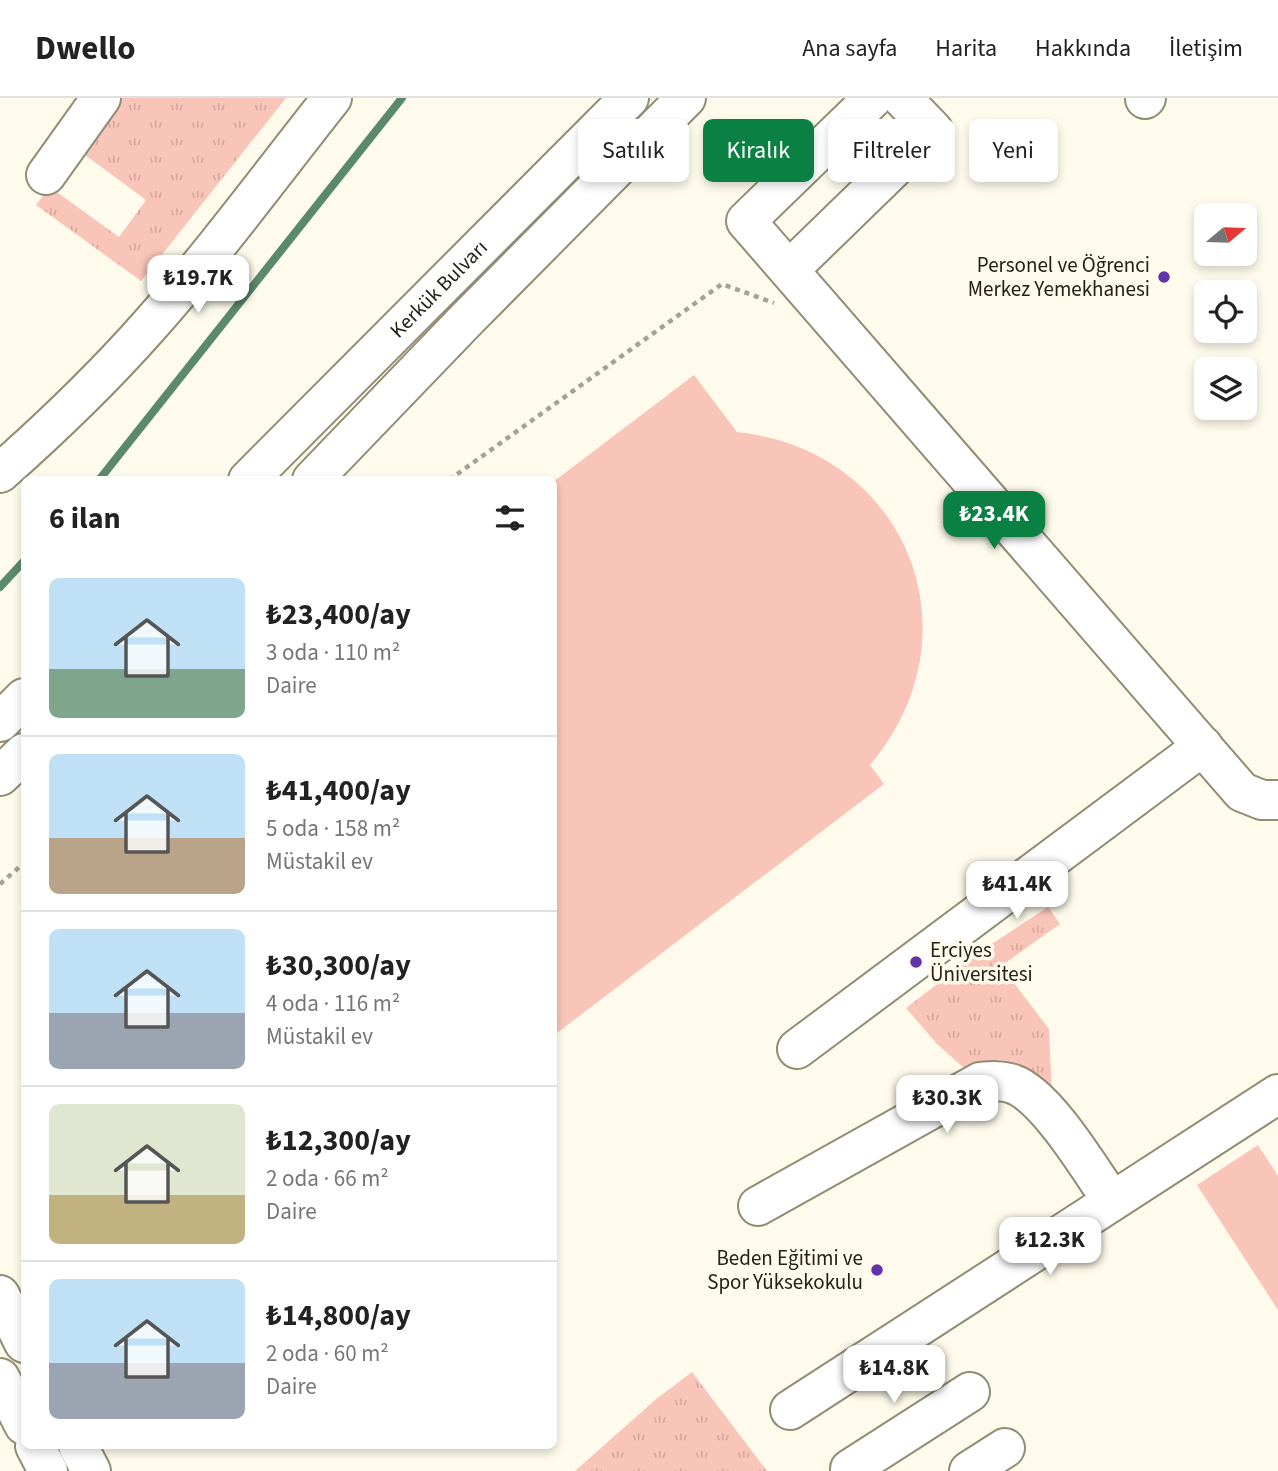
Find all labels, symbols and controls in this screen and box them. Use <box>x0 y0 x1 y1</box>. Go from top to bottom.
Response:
text: Dwello <box>35 25 136 72</box>
text: Ana sayfa <box>802 31 897 66</box>
text: Harita <box>935 31 997 66</box>
text: Hakkında <box>1035 31 1131 66</box>
text: İletişim <box>1169 31 1243 66</box>
chip: Satılık <box>578 119 689 182</box>
chip: Kiralık <box>703 119 814 182</box>
chip: Filtreler <box>828 119 955 182</box>
chip: Yeni <box>969 119 1058 182</box>
north arrow <box>1194 203 1256 266</box>
map controls <box>1194 203 1257 420</box>
street label: Kerkük Bulvarı <box>383 233 494 345</box>
place label: Personel ve Öğrenci Merkez Yemekhanesi <box>968 250 1150 304</box>
pin: ₺19.7K <box>141 256 255 315</box>
text: ₺19.7K <box>163 261 233 294</box>
marker: Personel ve Öğrenci Merkez Yemekhanesi <box>1156 269 1172 285</box>
button: locate <box>1194 280 1257 343</box>
button: layers <box>1194 357 1257 420</box>
pin: ₺23.4K <box>937 491 1051 551</box>
text: 6 ilan <box>49 497 121 540</box>
text: ₺23.4K <box>959 497 1029 530</box>
icon: filters <box>491 499 529 537</box>
text: ₺23,400/ay <box>266 593 411 636</box>
icon: home <box>105 606 189 690</box>
text: 3 oda · 110 m² <box>266 636 400 669</box>
text: Daire <box>266 669 317 702</box>
text: ₺41,400/ay <box>266 769 411 812</box>
icon: home <box>105 782 189 866</box>
text: 5 oda · 158 m² <box>266 812 400 845</box>
text: Müstakil ev <box>266 845 373 878</box>
pin: ₺41.4K <box>960 862 1074 921</box>
text: ₺41.4K <box>982 867 1052 900</box>
place label: Erciyes Üniversitesi <box>930 935 1033 989</box>
text: ₺30,300/ay <box>266 944 411 987</box>
marker: Erciyes Üniversitesi <box>908 954 924 970</box>
icon: home <box>105 957 189 1041</box>
text: 4 oda · 116 m² <box>266 987 400 1020</box>
text: Müstakil ev <box>266 1020 373 1053</box>
pin: ₺30.3K <box>890 1076 1004 1135</box>
text: ₺30.3K <box>912 1081 982 1114</box>
text: ₺12,300/ay <box>266 1119 411 1162</box>
icon: home <box>105 1132 189 1216</box>
text: 2 oda · 66 m² <box>266 1162 389 1195</box>
text: Daire <box>266 1195 317 1228</box>
pin: ₺12.3K <box>993 1218 1107 1277</box>
text: ₺12.3K <box>1015 1223 1085 1256</box>
place label: Beden Eğitimi ve Spor Yüksekokulu <box>707 1243 863 1297</box>
marker: Beden Eğitimi ve Spor Yüksekokulu <box>869 1262 885 1278</box>
text: ₺14,800/ay <box>266 1294 411 1337</box>
icon: home <box>105 1307 189 1391</box>
text: 2 oda · 60 m² <box>266 1337 389 1370</box>
pin: ₺14.8K <box>837 1346 951 1405</box>
text: ₺14.8K <box>859 1351 929 1384</box>
text: Daire <box>266 1370 317 1403</box>

